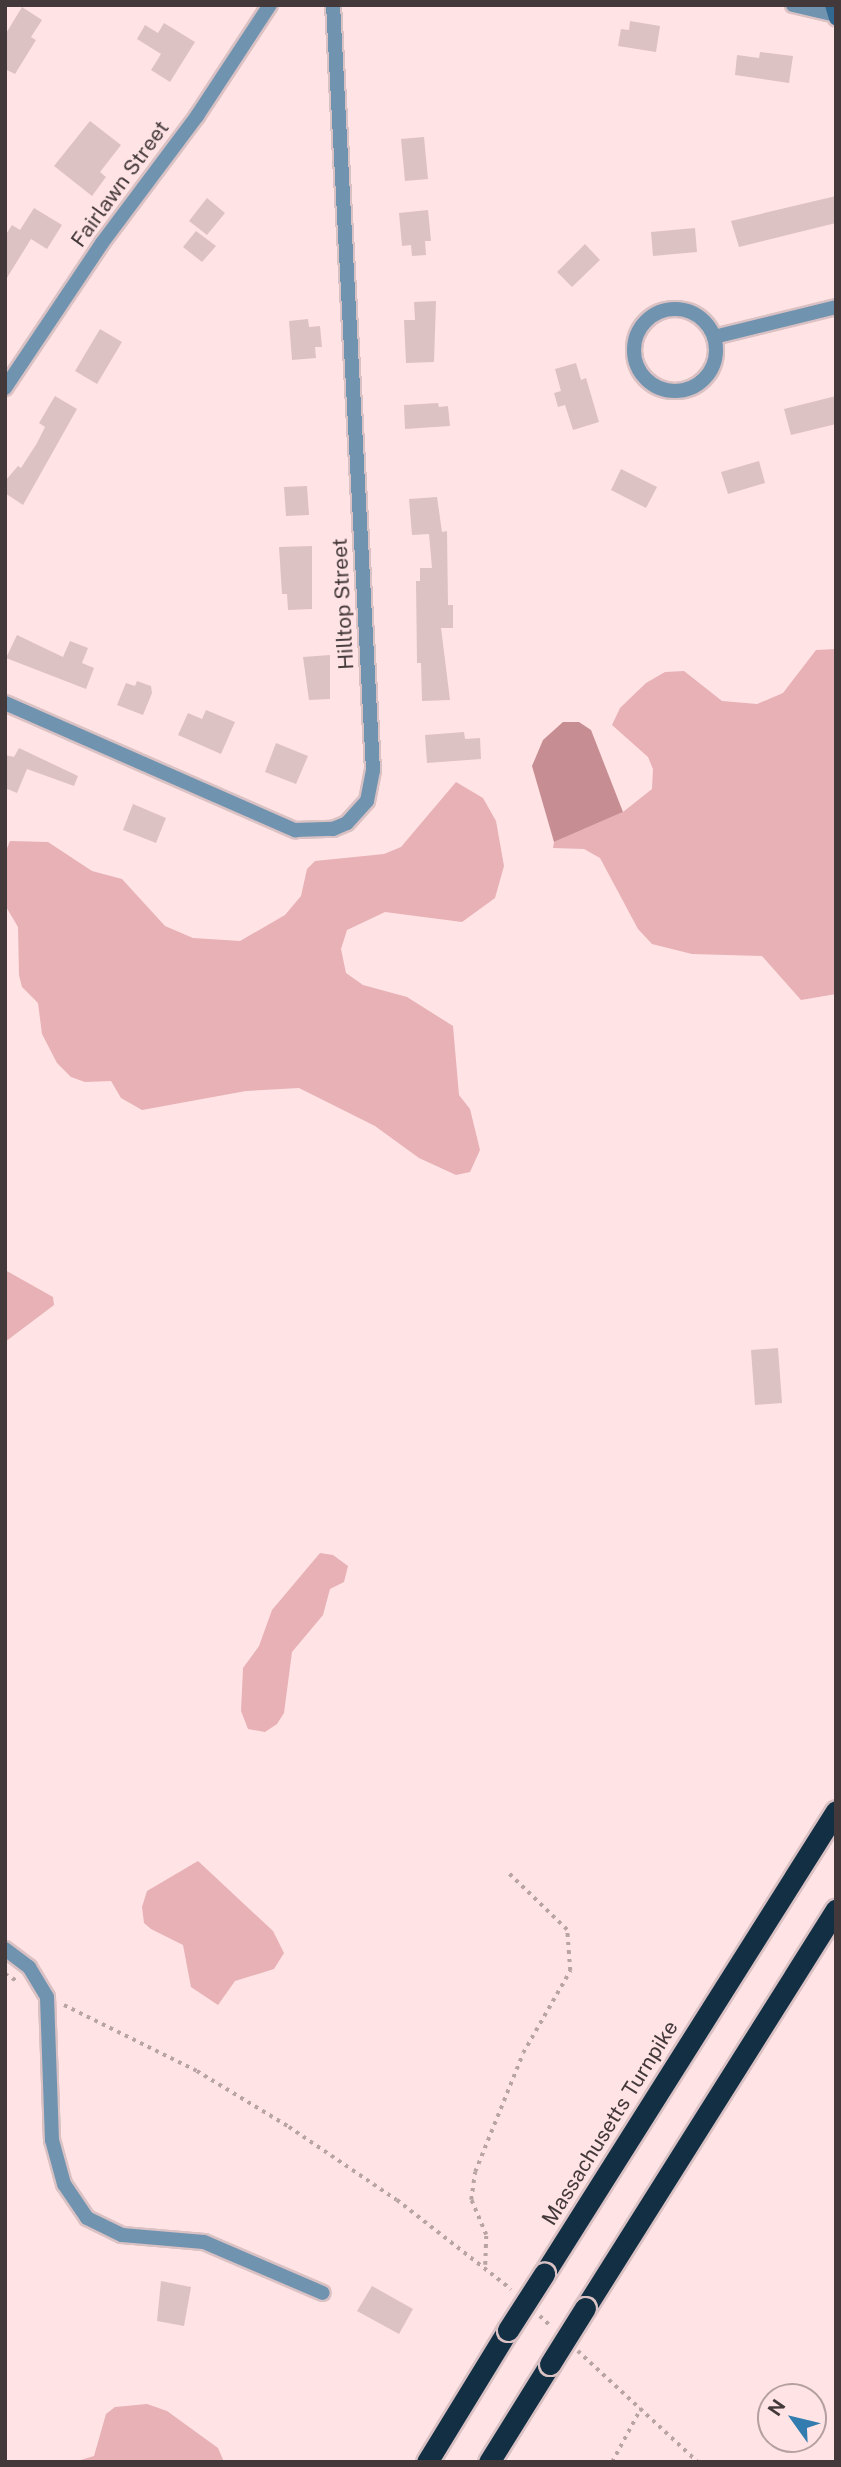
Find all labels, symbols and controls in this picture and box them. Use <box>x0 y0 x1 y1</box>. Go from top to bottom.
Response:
street label: Fairlawn Street <box>66 116 174 252</box>
street label: Hilltop Street <box>327 538 359 670</box>
street label: Massachusetts Turnpike <box>537 2016 683 2230</box>
north arrow <box>757 2383 827 2453</box>
text: N <box>763 2395 790 2420</box>

